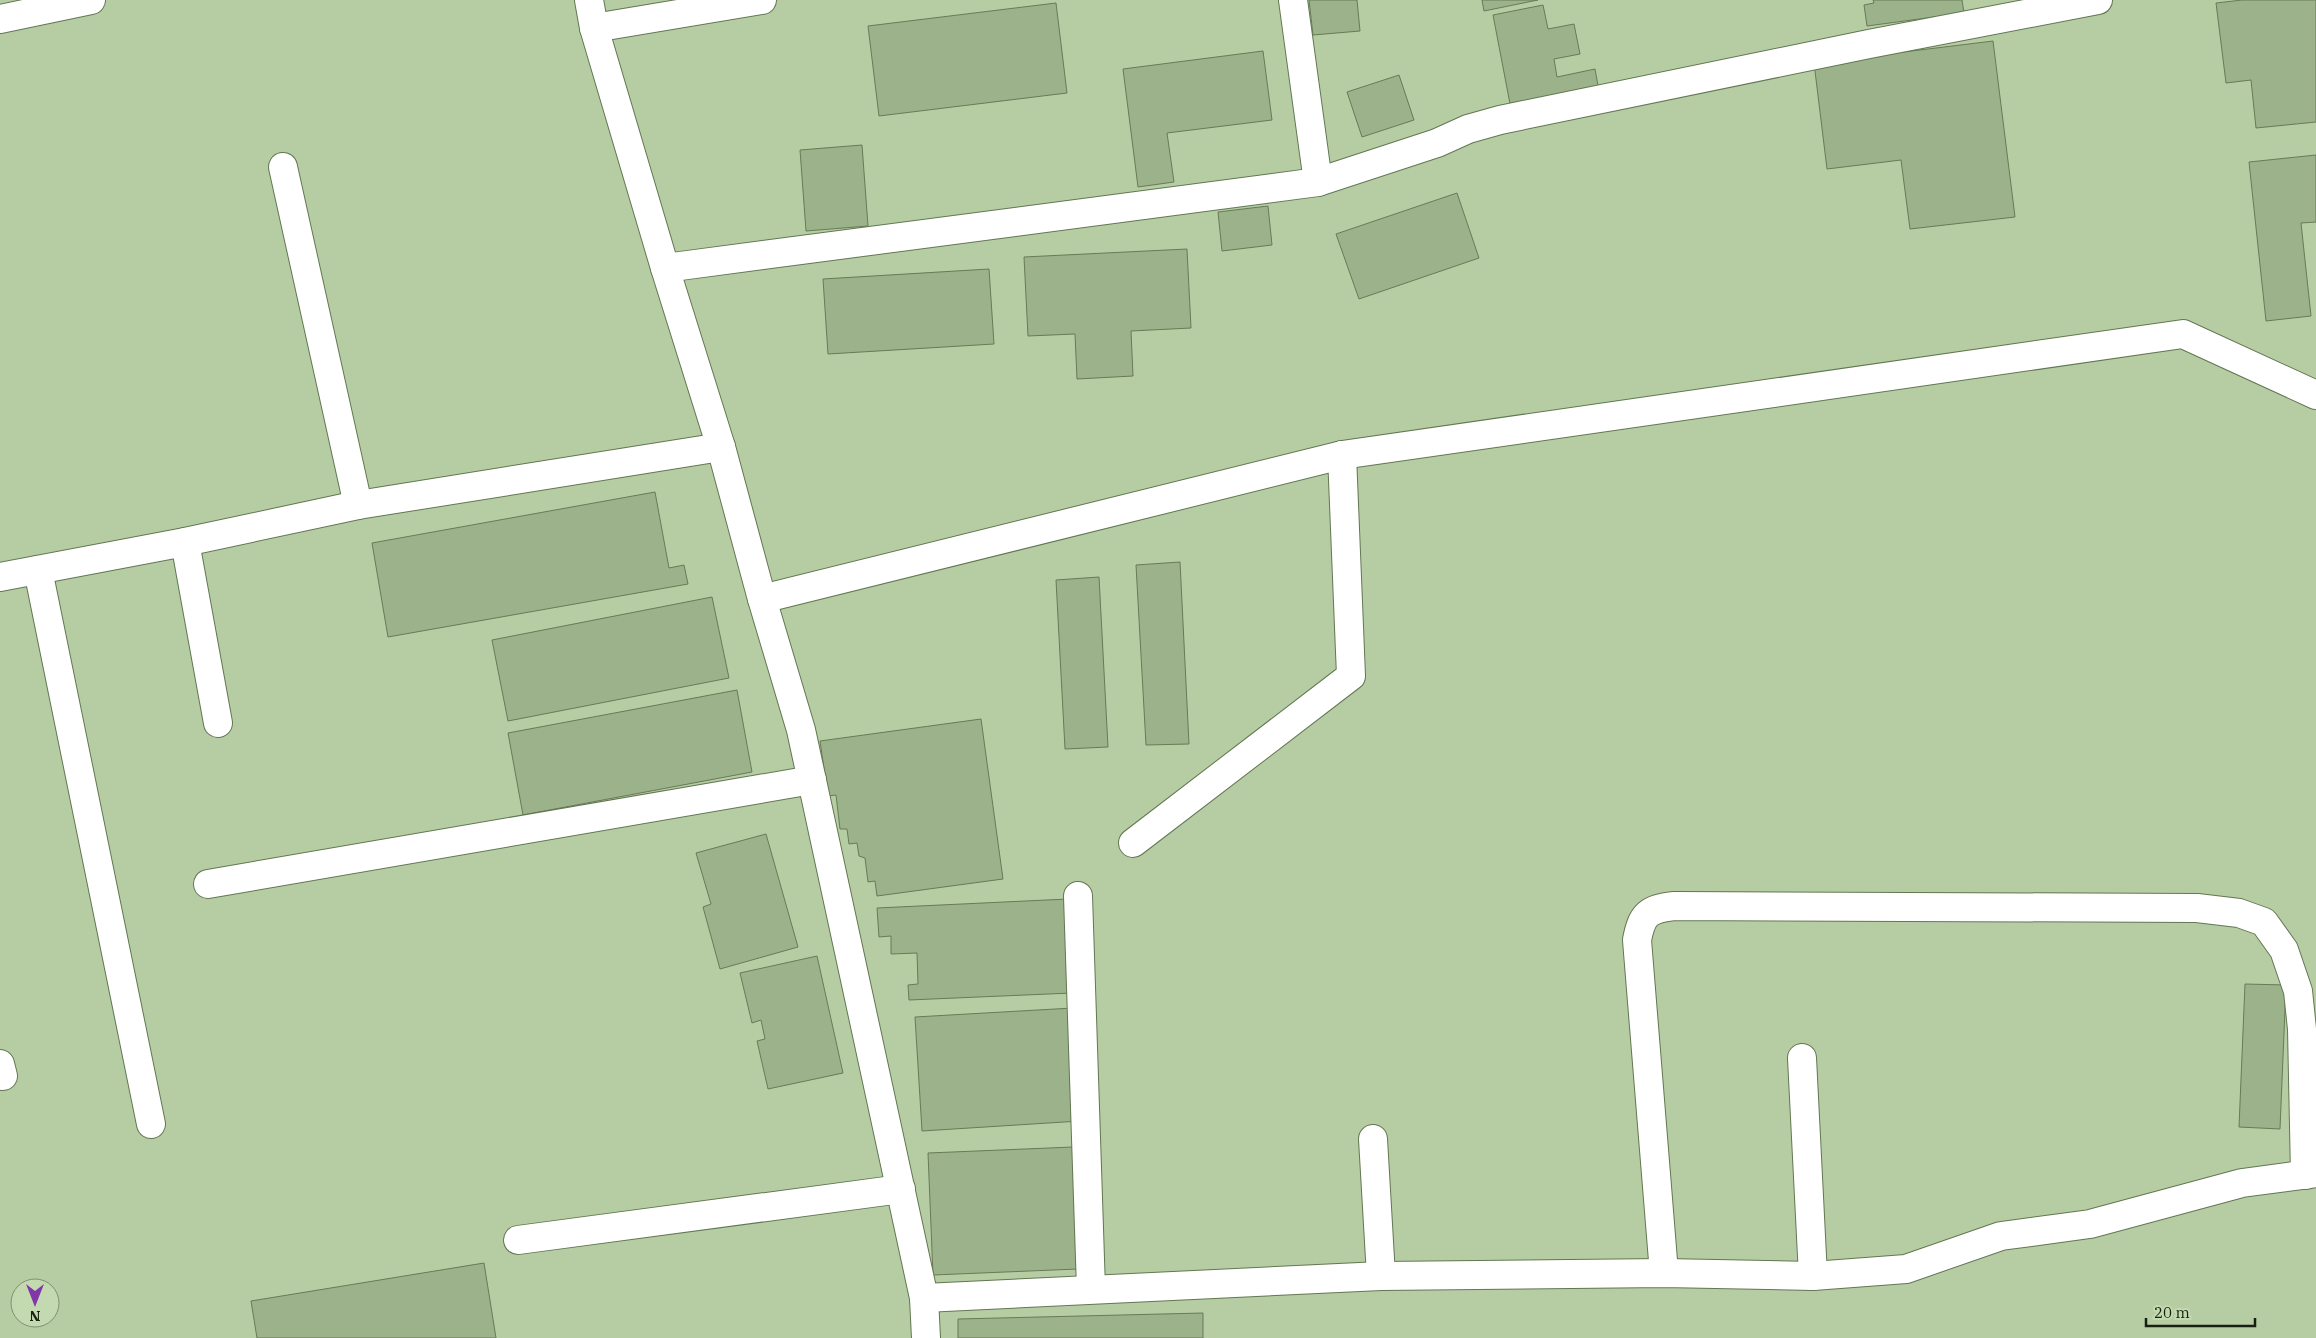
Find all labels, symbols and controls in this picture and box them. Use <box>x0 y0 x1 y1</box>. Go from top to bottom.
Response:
north arrow <box>10 1278 60 1328</box>
scale bar <box>2146 1296 2255 1328</box>
text: 20 m <box>2154 1303 2190 1322</box>
text: N <box>29 1307 41 1325</box>

